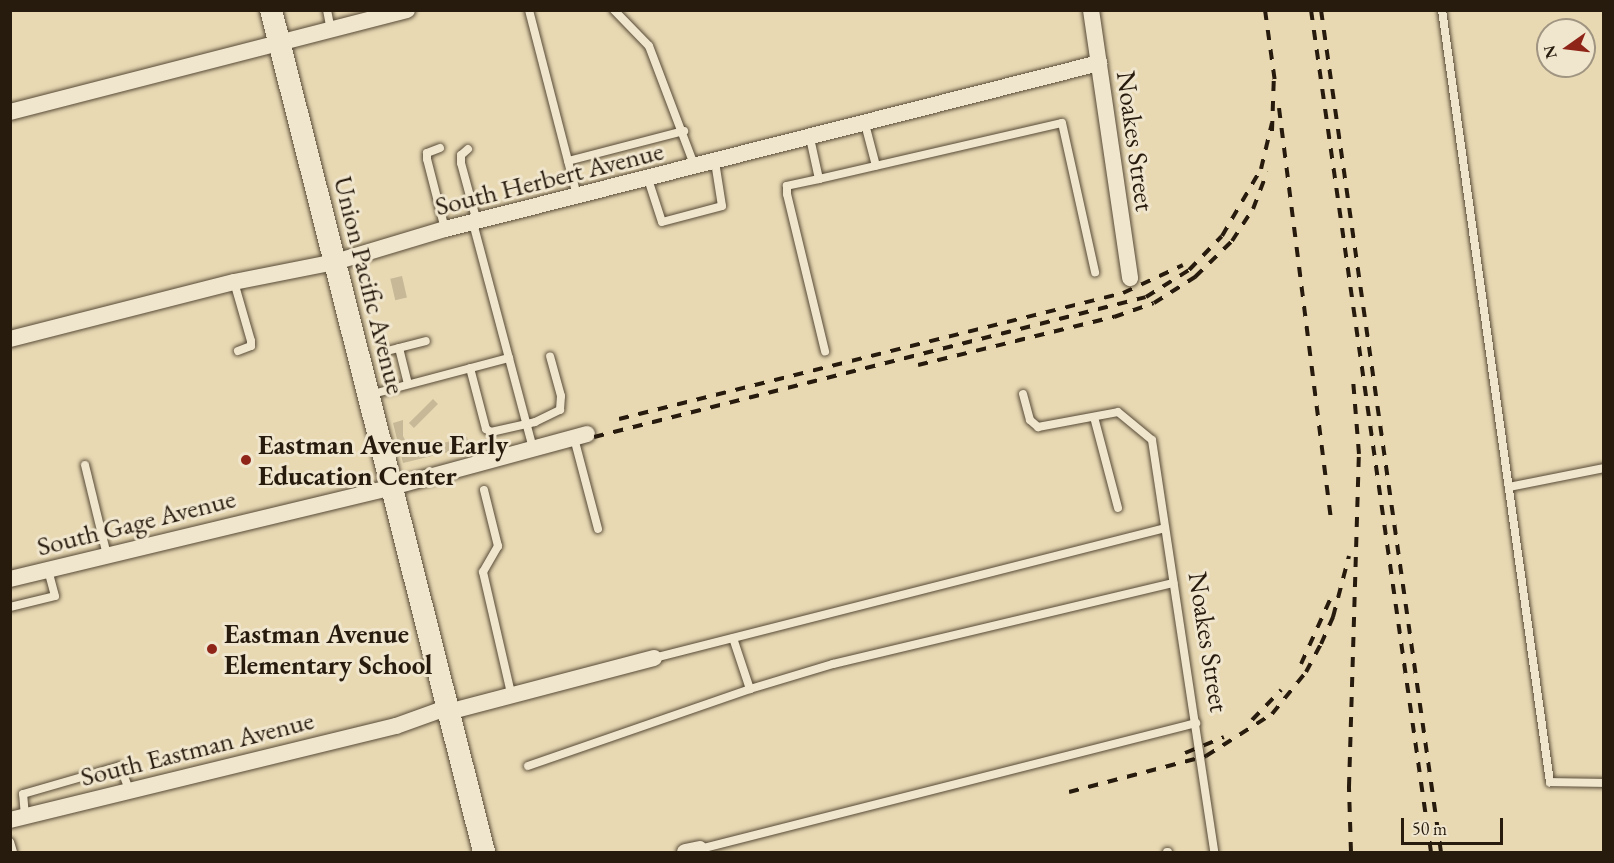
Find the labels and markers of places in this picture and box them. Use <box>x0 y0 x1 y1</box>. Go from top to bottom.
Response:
place label: Eastman Avenue Early Education Center <box>258 428 508 491</box>
marker: Eastman Avenue Early Education Center <box>239 453 253 467</box>
place label: Eastman Avenue Elementary School <box>224 617 433 680</box>
marker: Eastman Avenue Elementary School <box>205 642 219 656</box>

